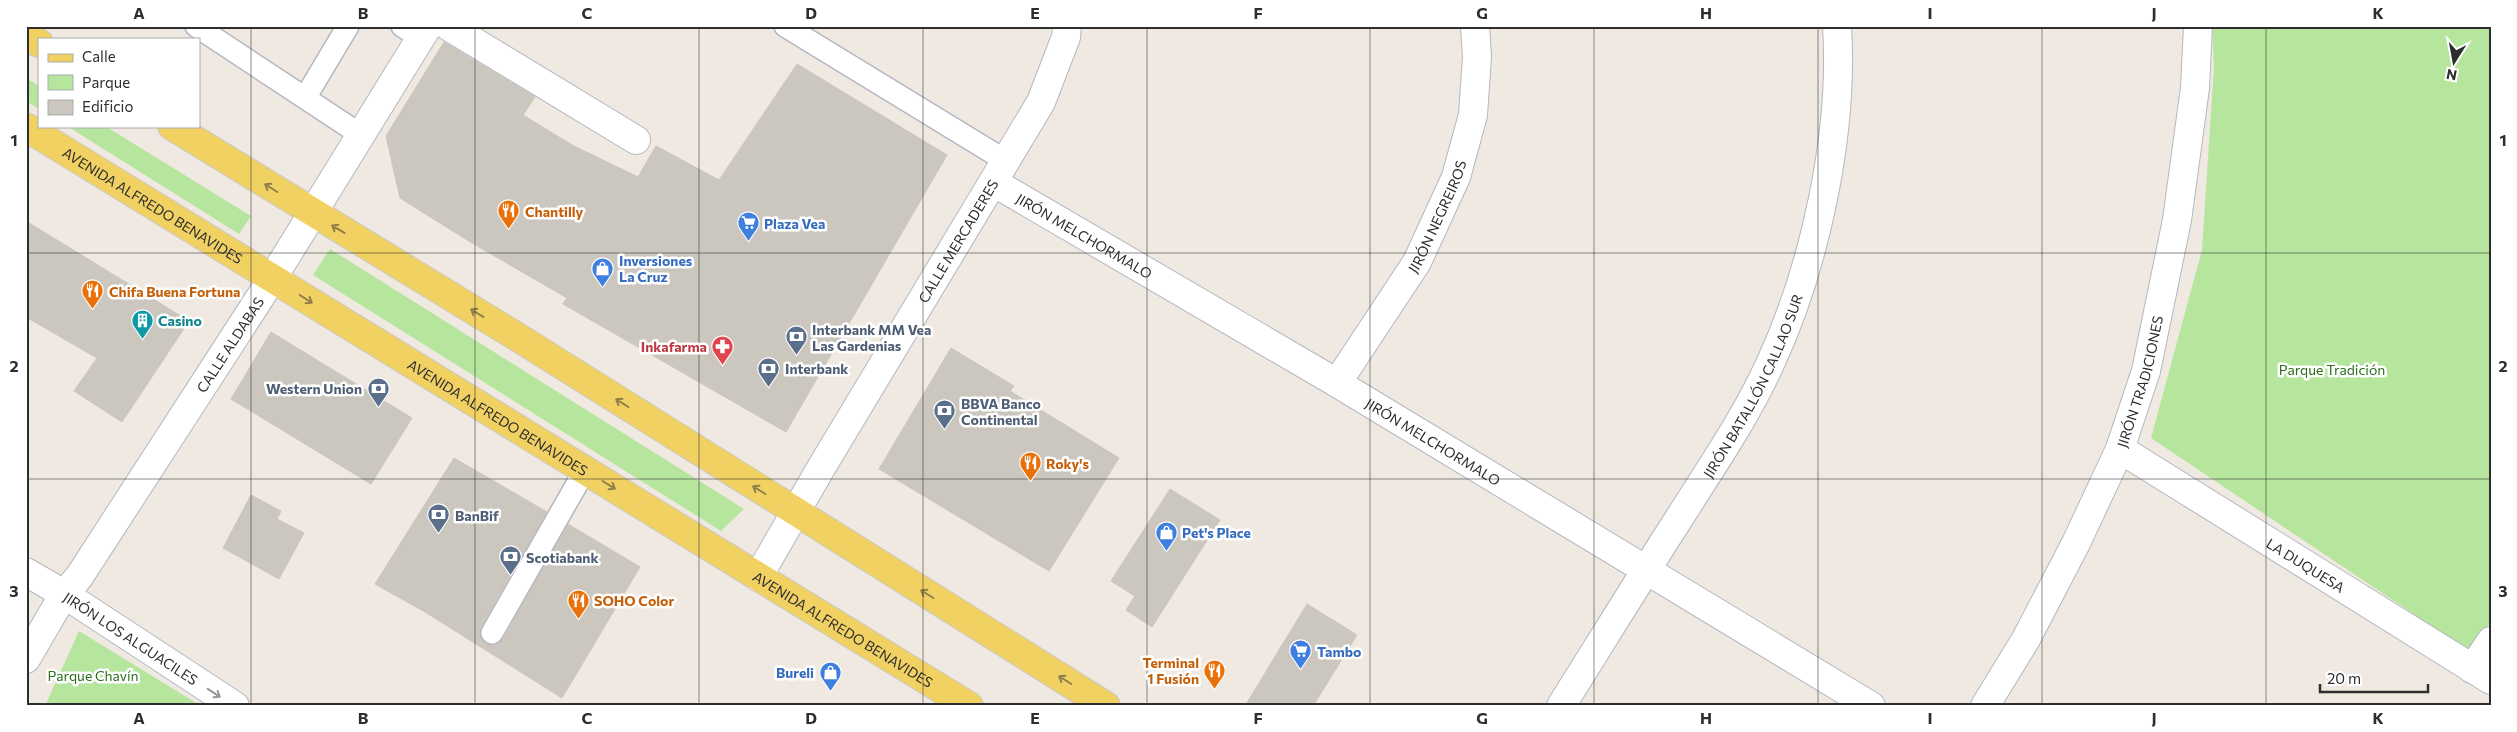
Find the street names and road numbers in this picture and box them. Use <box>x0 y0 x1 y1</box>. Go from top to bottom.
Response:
street label: AVENIDA ALFREDO BENAVIDES <box>60 143 246 267</box>
street label: JIRÓN NEGREIROS <box>1404 158 1469 276</box>
street label: CALLE MERCADERES <box>914 176 1001 306</box>
street label: JIRÓN MELCHORMALO <box>1013 189 1156 282</box>
street label: JIRÓN BATALLÓN CALLAO SUR <box>1699 292 1805 480</box>
street label: CALLE ALDABAS <box>192 293 267 395</box>
street label: JIRÓN TRADICIONES <box>2113 314 2166 449</box>
street label: AVENIDA ALFREDO BENAVIDES <box>405 355 591 479</box>
street label: JIRÓN MELCHORMALO <box>1363 394 1504 489</box>
street label: LA DUQUESA <box>2264 534 2348 596</box>
street label: AVENIDA ALFREDO BENAVIDES <box>750 567 936 690</box>
street label: JIRÓN LOS ALGUACILES <box>61 588 201 688</box>

